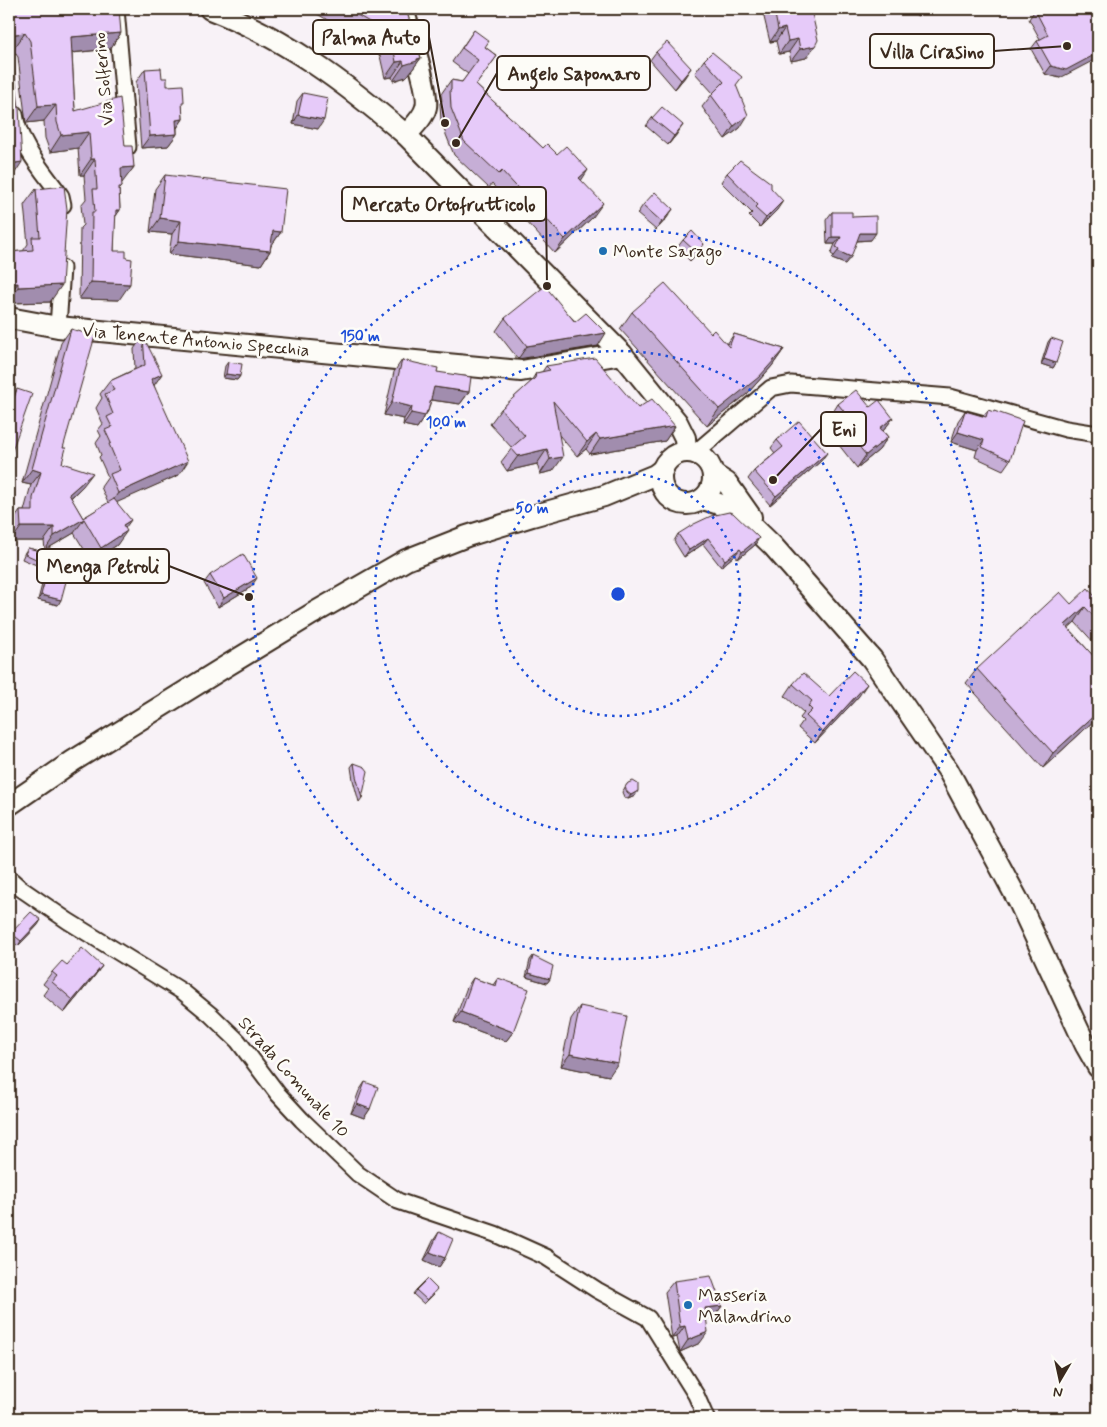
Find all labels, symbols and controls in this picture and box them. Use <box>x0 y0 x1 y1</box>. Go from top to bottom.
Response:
callout: Palma Auto <box>313 20 429 54</box>
text: Palma Auto <box>322 26 421 51</box>
street label: Via Solferino <box>88 31 120 127</box>
callout: Villa Cirasino <box>870 34 994 68</box>
text: Villa Cirasino <box>880 40 984 65</box>
callout: Angelo Saponaro <box>497 56 650 90</box>
text: Angelo Saponaro <box>508 62 640 90</box>
callout: Mercato Ortofrutticolo <box>342 187 546 221</box>
text: Mercato Ortofrutticolo <box>352 193 536 218</box>
place label: Monte Sarago <box>613 240 722 265</box>
marker: Monte Sarago <box>597 245 609 257</box>
street label: Via Tenente Antonio Specchia <box>81 319 311 363</box>
text: 150 m <box>340 327 380 347</box>
callout: Eni <box>821 412 866 446</box>
text: 100 m <box>426 413 466 433</box>
text: Eni <box>831 418 857 443</box>
text: 50 m <box>515 499 549 519</box>
callout: Menga Petroli <box>37 549 169 583</box>
text: Menga Petroli <box>47 555 159 583</box>
centre of rings <box>609 585 627 603</box>
street label: Strada Comunale 10 <box>232 1012 354 1144</box>
place label: Masseria Malandrino <box>698 1284 791 1329</box>
marker: Masseria Malandrino <box>682 1299 694 1311</box>
north arrow <box>1034 1354 1084 1404</box>
text: N <box>1052 1382 1064 1401</box>

